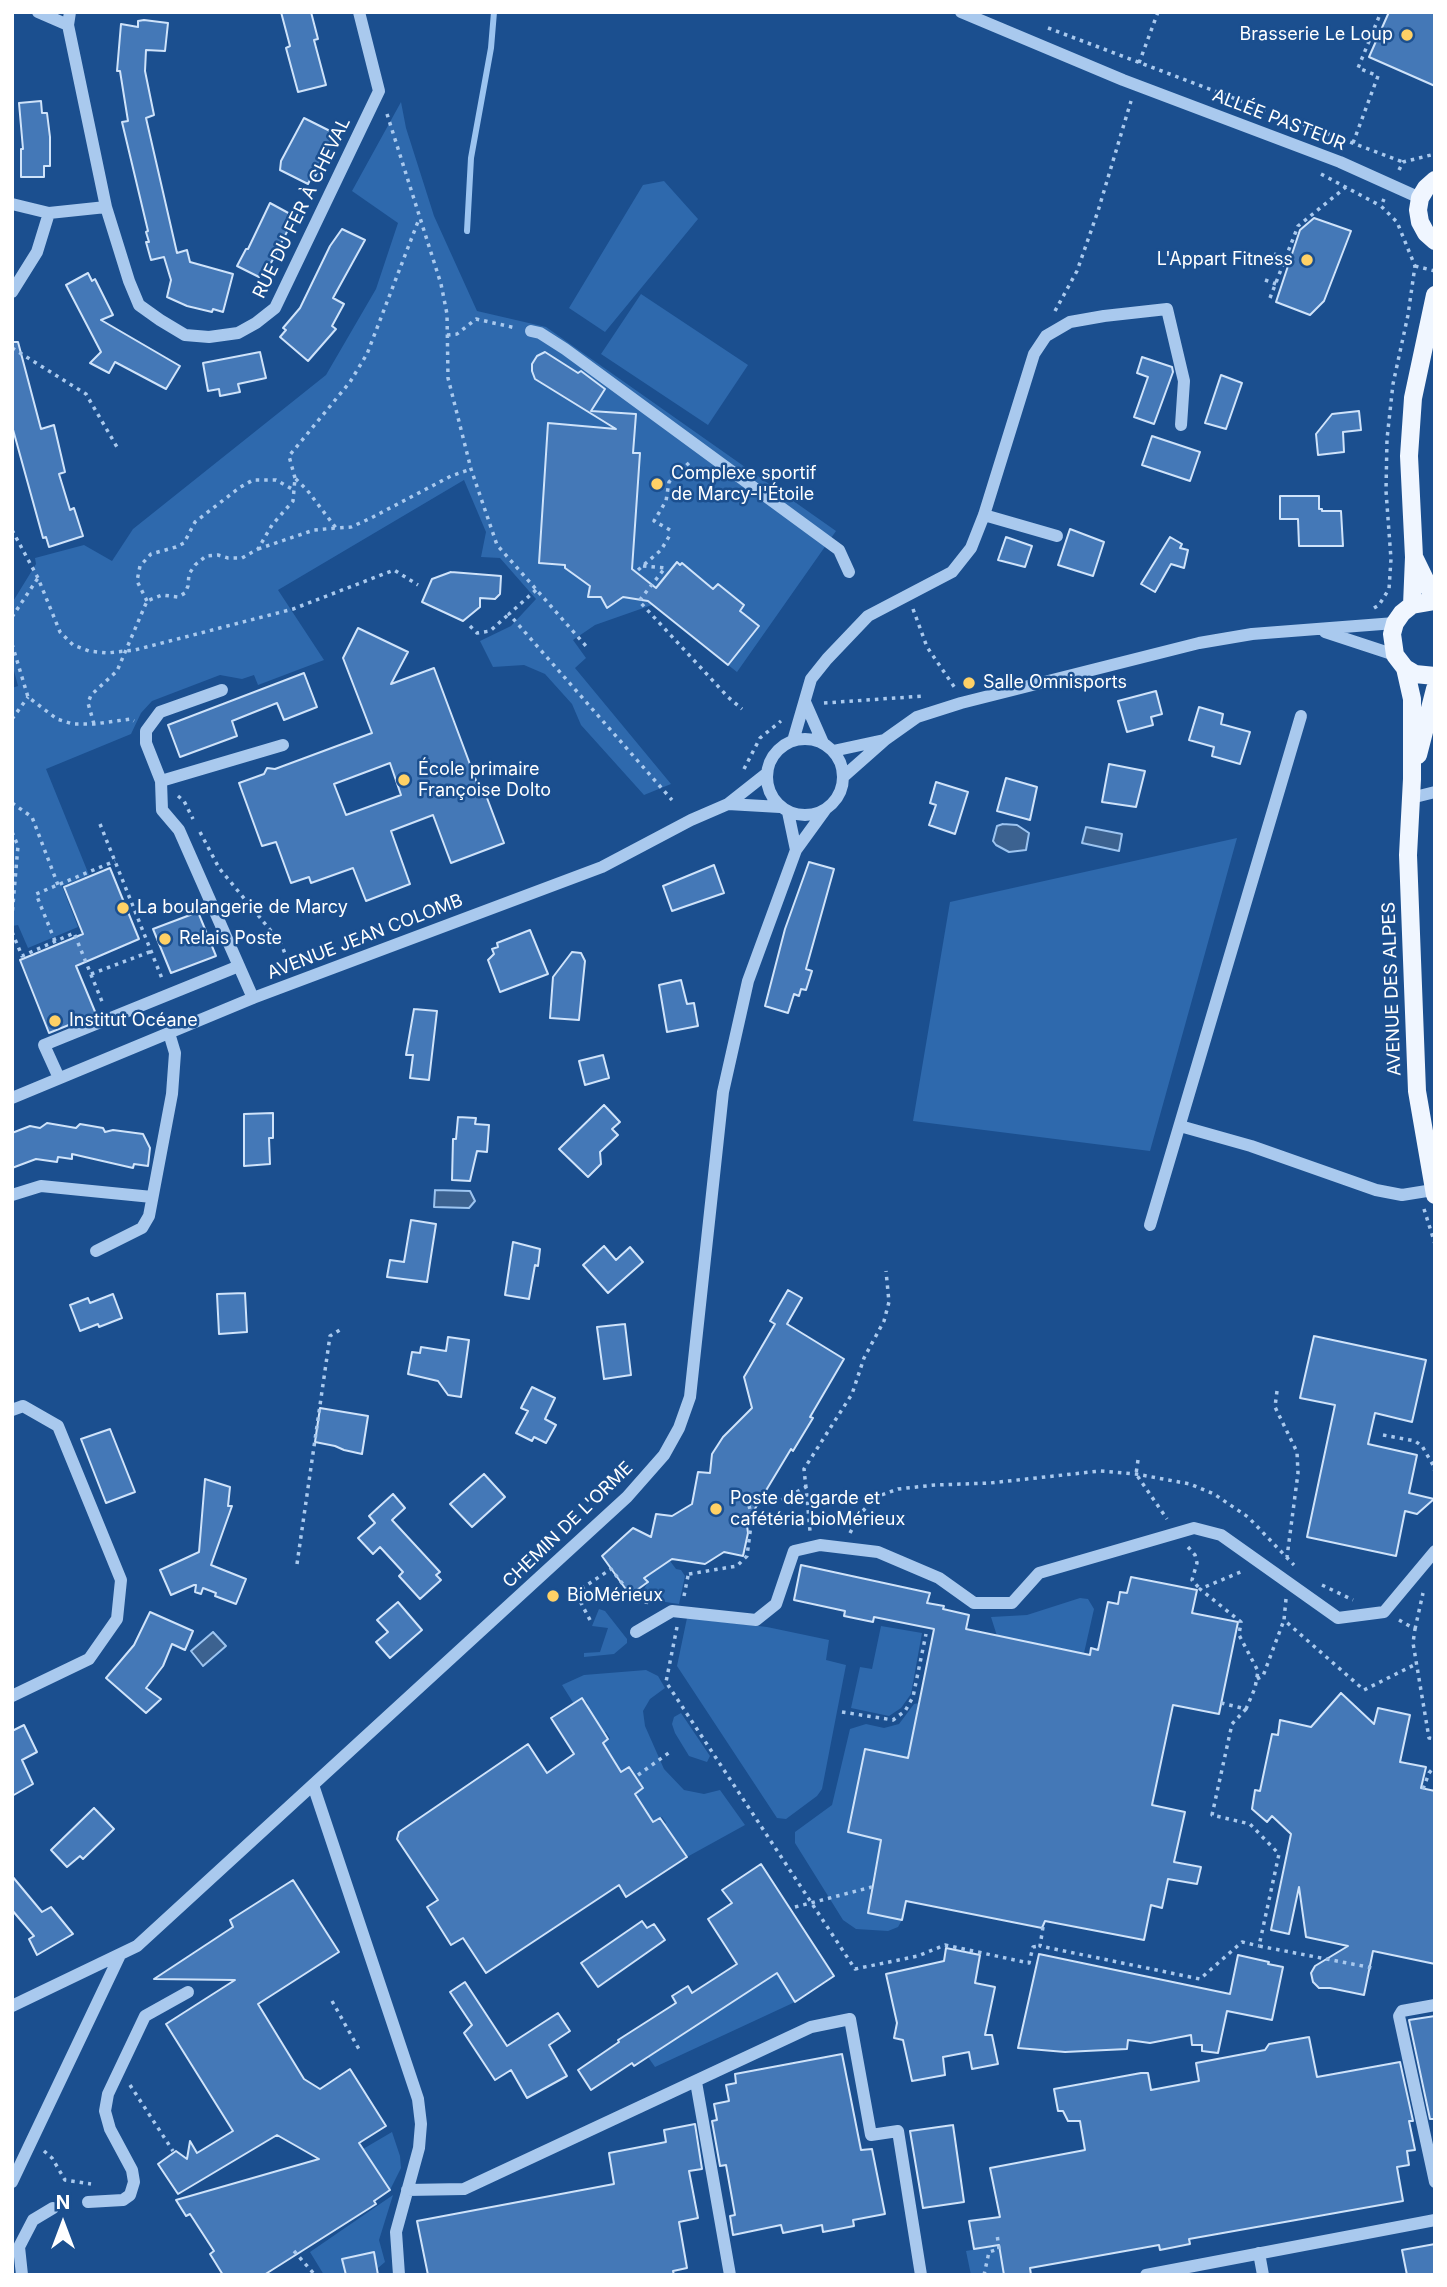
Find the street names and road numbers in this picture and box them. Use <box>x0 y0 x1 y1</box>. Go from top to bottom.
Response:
street label: ALLÉE PASTEUR <box>1209 85 1349 155</box>
street label: RUE DU FER À CHEVAL <box>249 114 355 302</box>
street label: AVENUE JEAN COLOMB <box>264 890 466 984</box>
street label: AVENUE DES ALPES <box>1378 902 1406 1076</box>
street label: CHEMIN DE L'ORME <box>499 1457 637 1593</box>

